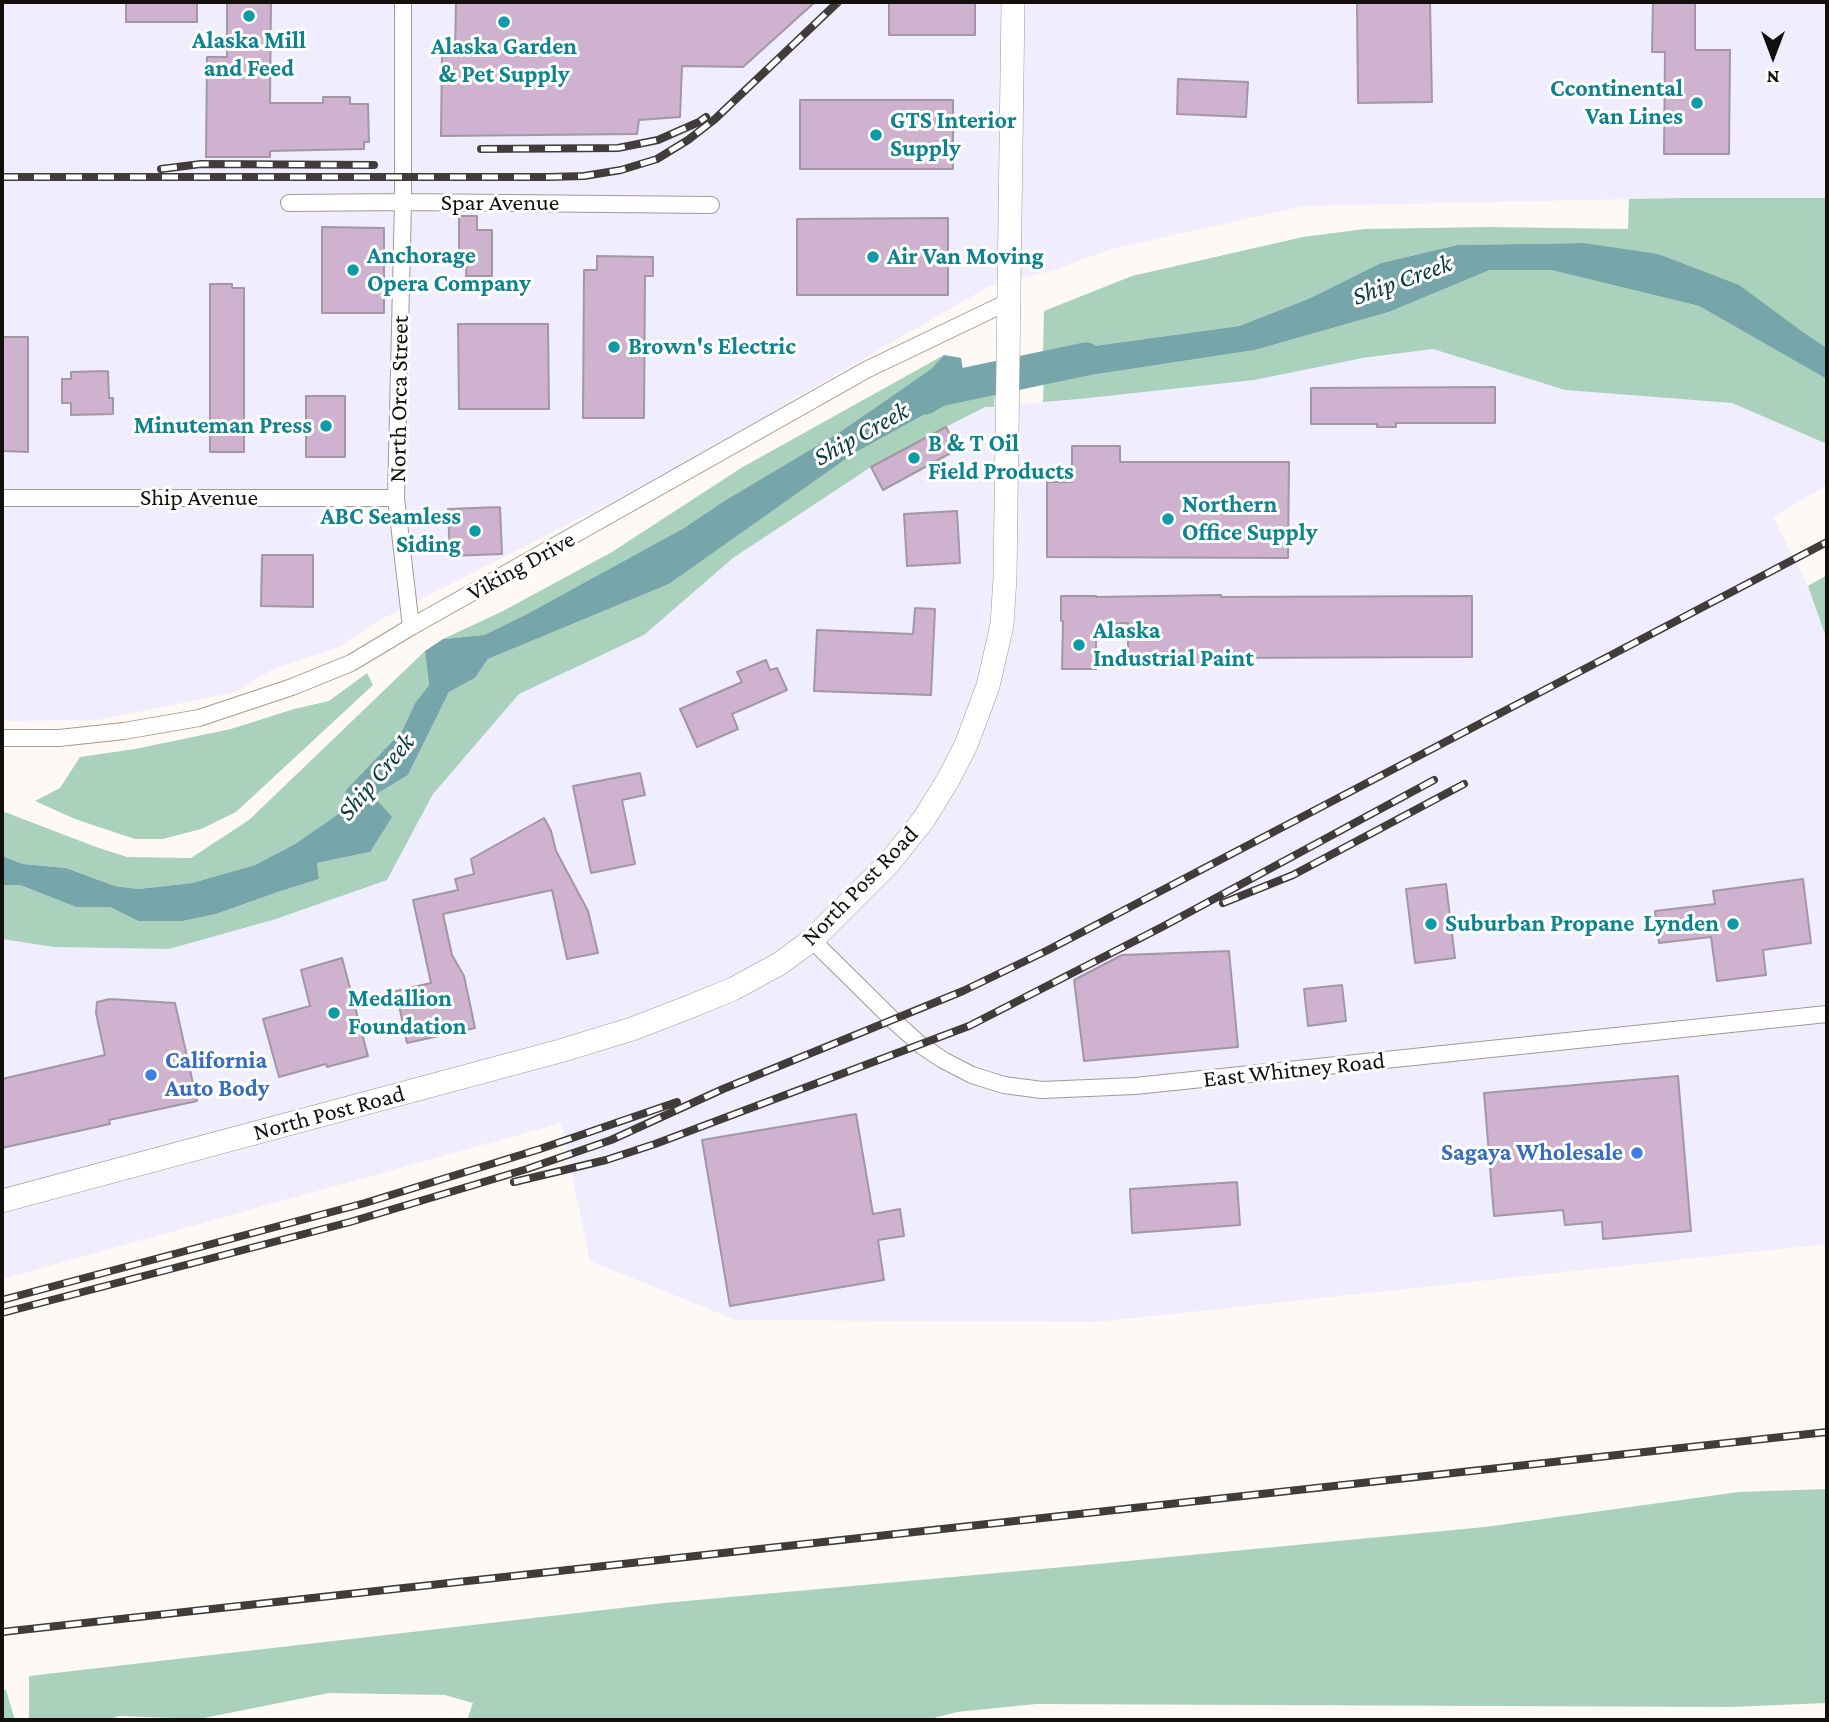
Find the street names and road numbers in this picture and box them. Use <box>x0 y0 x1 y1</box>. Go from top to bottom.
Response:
street label: Spar Avenue <box>441 189 559 217</box>
street label: North Orca Street <box>383 315 415 483</box>
street label: Ship Avenue <box>140 484 258 512</box>
street label: Viking Drive <box>462 525 580 607</box>
street label: North Post Road <box>796 820 924 952</box>
street label: East Whitney Road <box>1202 1046 1386 1094</box>
street label: North Post Road <box>250 1079 408 1147</box>

